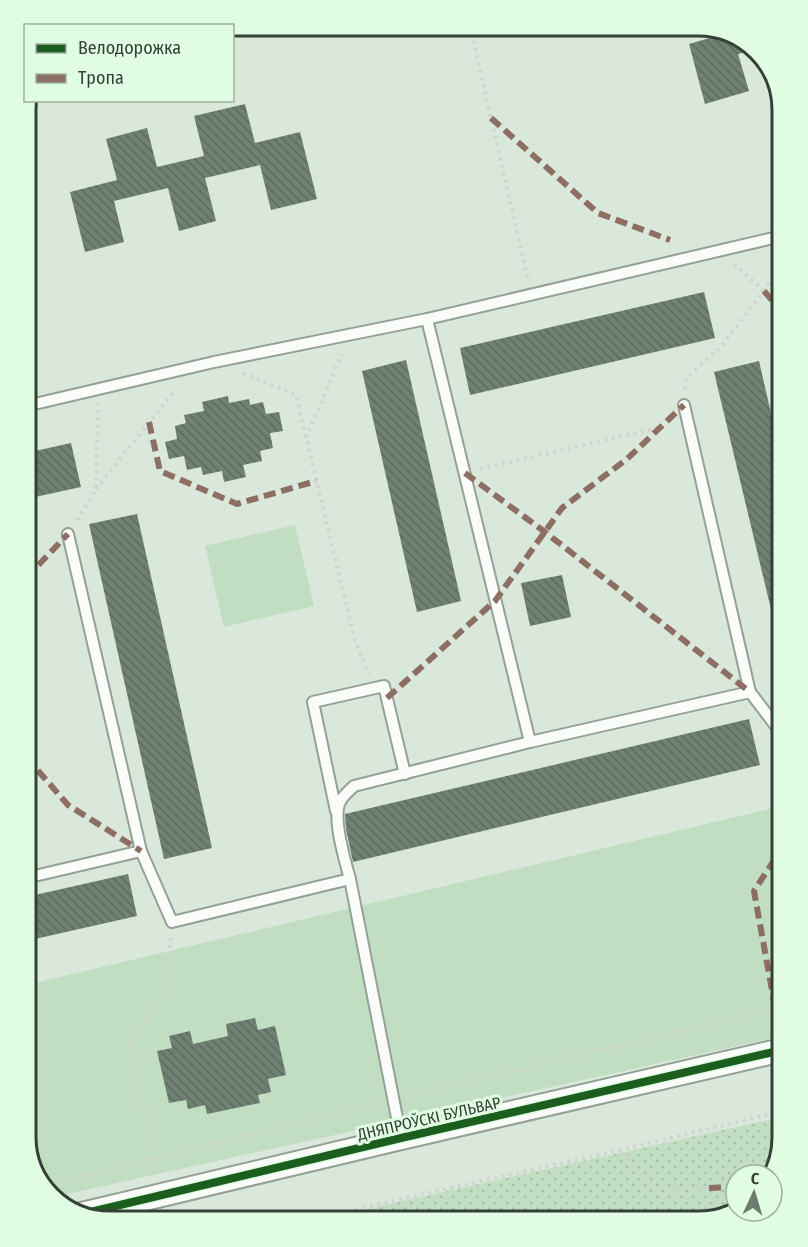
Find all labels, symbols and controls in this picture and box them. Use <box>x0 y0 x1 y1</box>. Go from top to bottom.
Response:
legend <box>24 24 234 102</box>
text: Велодорожка <box>78 37 181 59</box>
text: Тропа <box>78 67 124 89</box>
street label: ДНЯПРОЎСКІ БУЛЬВАР <box>355 1093 503 1144</box>
north arrow <box>724 1163 784 1223</box>
text: С <box>750 1169 760 1188</box>

